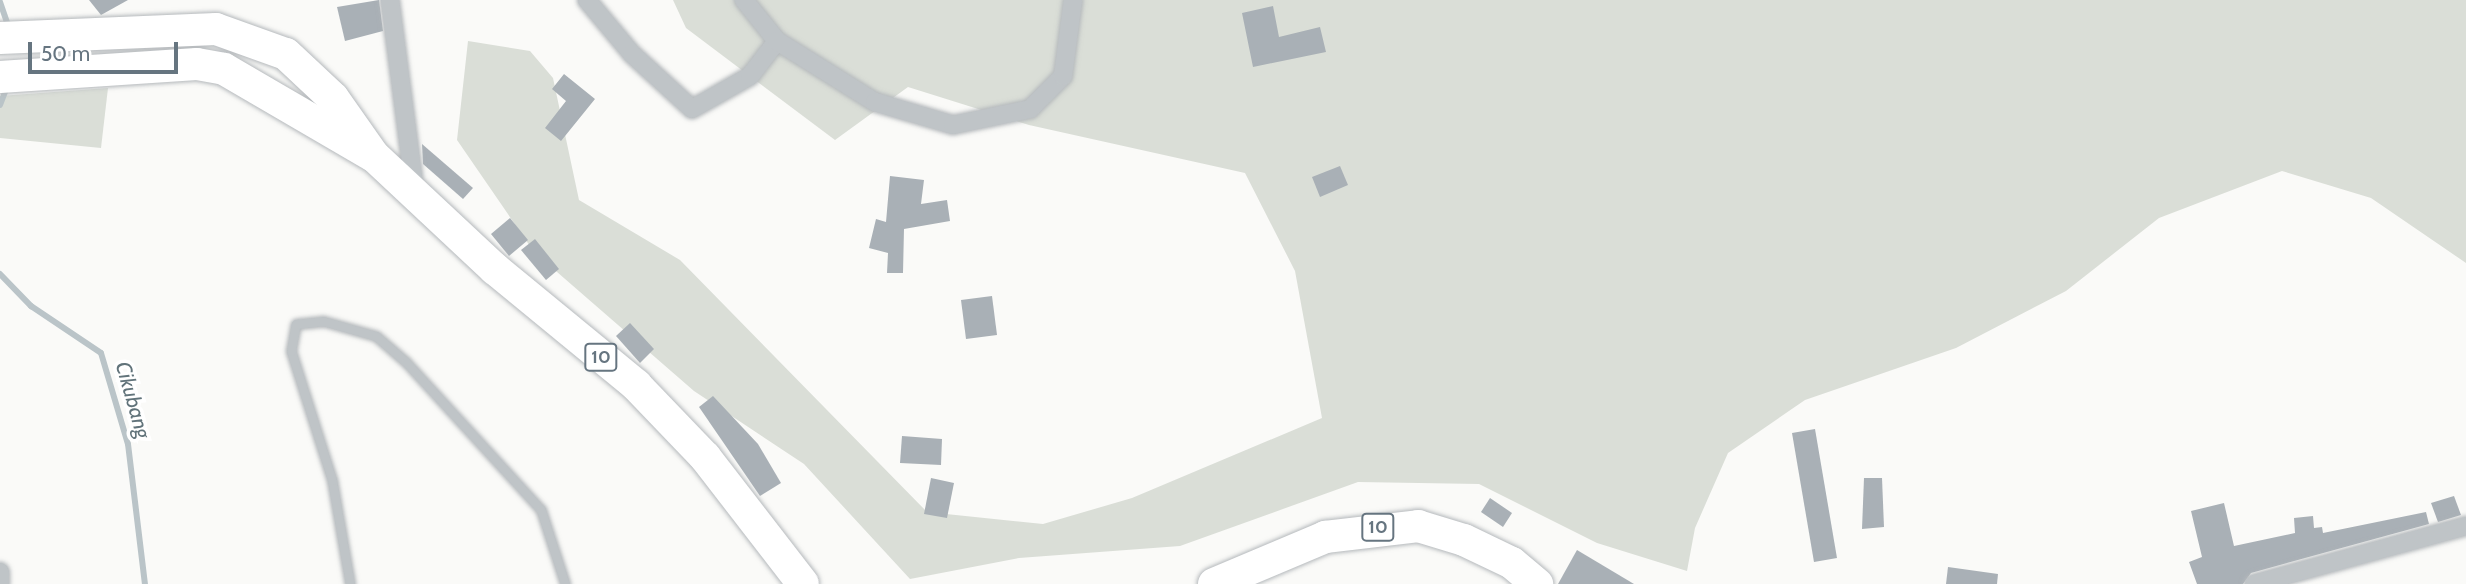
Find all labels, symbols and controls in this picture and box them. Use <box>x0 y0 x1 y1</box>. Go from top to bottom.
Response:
scale bar <box>32 28 182 72</box>
text: 50 m <box>41 41 90 66</box>
road number: 10 <box>584 342 618 372</box>
water label: Cikubang <box>110 359 156 441</box>
road number: 10 <box>1360 512 1396 542</box>

